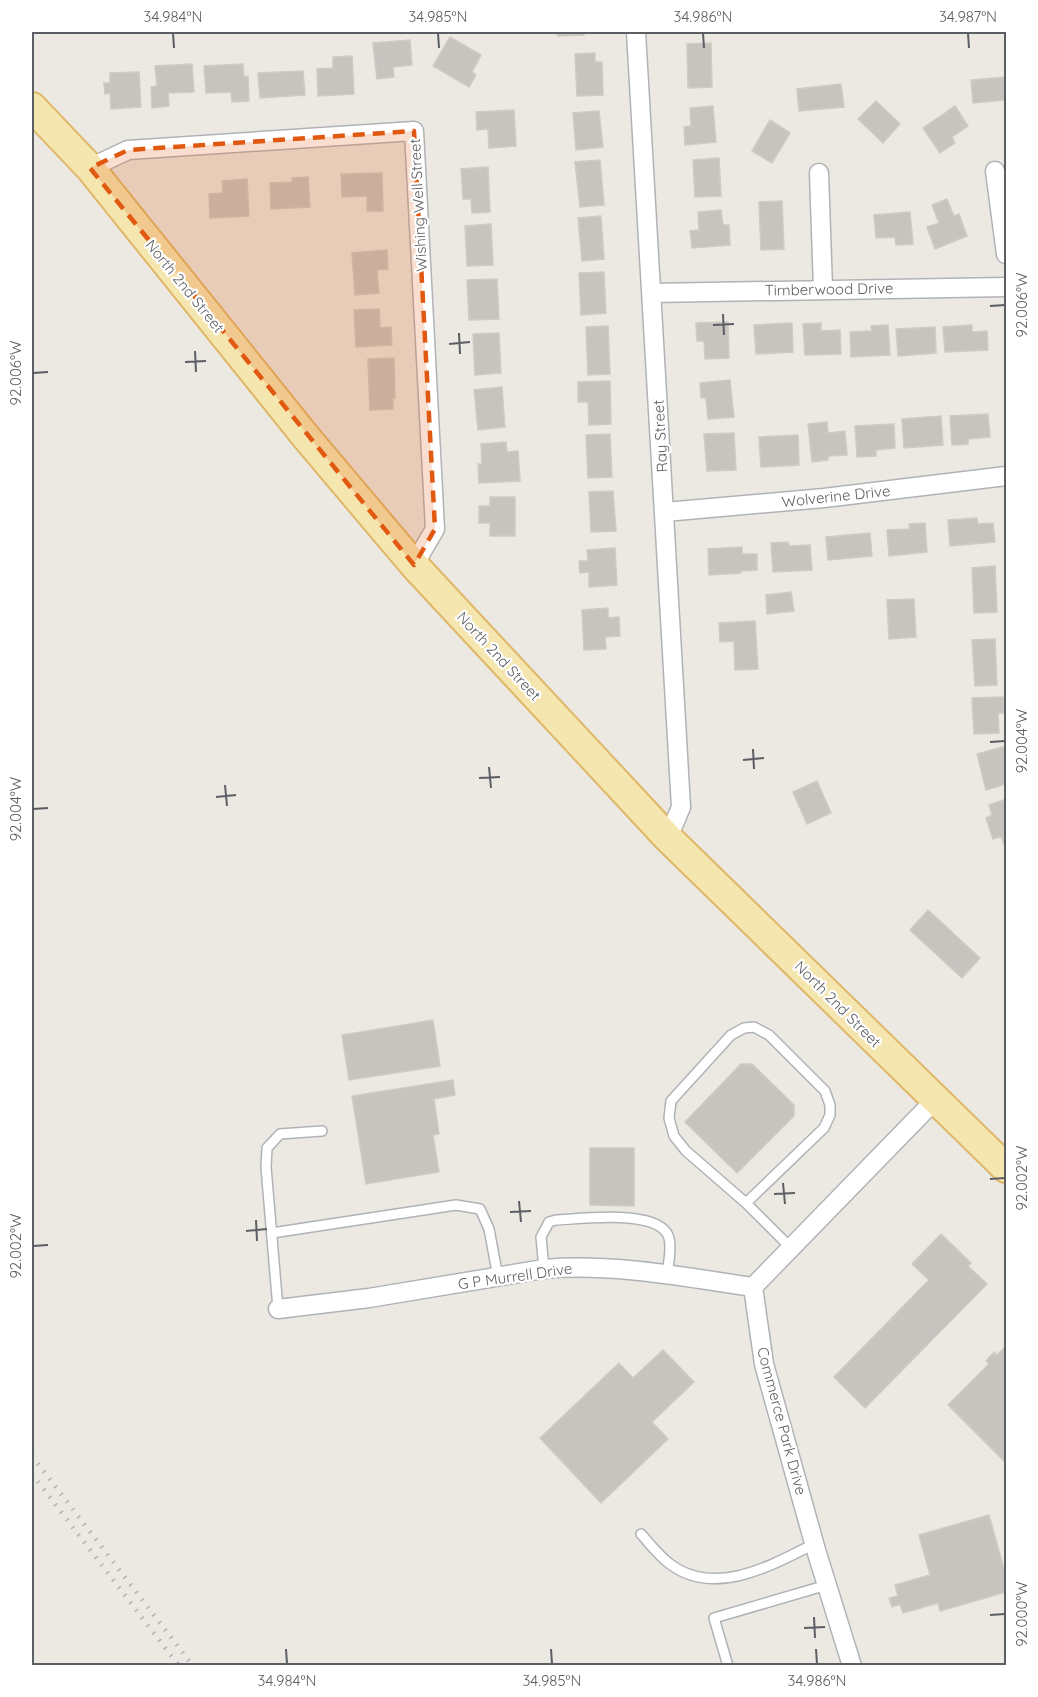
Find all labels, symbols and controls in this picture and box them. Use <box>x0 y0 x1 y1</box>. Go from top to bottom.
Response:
text: 34.984°N <box>144 7 202 26</box>
text: 34.985°N <box>408 7 468 26</box>
text: 34.986°N <box>674 7 732 26</box>
text: 34.987°N <box>939 7 997 26</box>
street label: Wishing Well Street <box>405 138 431 272</box>
street label: North 2nd Street <box>142 235 228 337</box>
text: 92.006°W <box>1012 272 1031 337</box>
street label: Timberwood Drive <box>764 278 894 300</box>
text: 92.006°W <box>6 340 25 405</box>
street label: Ray Street <box>649 399 671 473</box>
street label: Wolverine Drive <box>781 481 891 511</box>
street label: North 2nd Street <box>453 608 545 704</box>
text: 92.004°W <box>1012 708 1031 773</box>
text: 92.004°W <box>6 776 25 841</box>
street label: North 2nd Street <box>791 957 885 1051</box>
text: 92.002°W <box>1012 1145 1031 1211</box>
text: 92.002°W <box>6 1213 25 1279</box>
street label: G P Murrell Drive <box>457 1259 573 1293</box>
street label: Commerce Park Drive <box>753 1345 811 1497</box>
text: 92.000°W <box>1012 1581 1031 1647</box>
text: 34.984°N <box>258 1671 316 1690</box>
text: 34.985°N <box>522 1671 582 1690</box>
text: 34.986°N <box>788 1671 846 1690</box>

